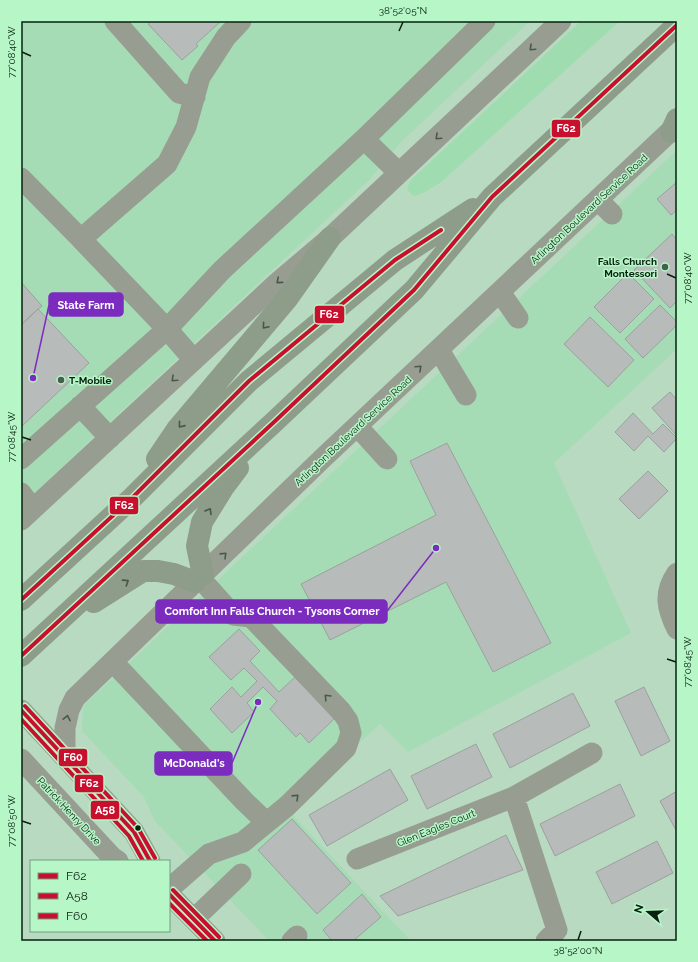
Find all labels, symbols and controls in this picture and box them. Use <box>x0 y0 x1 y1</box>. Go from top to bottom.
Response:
text: 38°52'05"N <box>379 5 427 16</box>
text: 77°08'40"W <box>6 26 17 78</box>
one-way arrow <box>529 43 537 51</box>
line badge: F62 <box>551 119 581 138</box>
text: F62 <box>556 122 576 135</box>
one-way arrow <box>435 132 442 139</box>
street label: Arlington Boulevard Service Road <box>528 152 650 266</box>
text: 77°08'40"W <box>682 252 693 304</box>
place label: Falls Church Montessori <box>598 256 657 279</box>
marker: Falls Church Montessori <box>660 262 670 272</box>
one-way arrow <box>277 276 284 283</box>
callout: State Farm <box>49 293 123 316</box>
text: State Farm <box>57 299 115 312</box>
line badge: F62 <box>314 305 345 324</box>
text: F62 <box>319 308 339 321</box>
one-way arrow <box>262 321 269 328</box>
one-way arrow <box>414 366 422 373</box>
one-way arrow <box>171 374 179 381</box>
street label: Arlington Boulevard Service Road <box>292 374 414 488</box>
marker: T-Mobile <box>56 375 66 385</box>
place label: T-Mobile <box>69 375 111 386</box>
text: 77°08'45"W <box>6 411 17 462</box>
one-way arrow <box>178 420 185 427</box>
line badge: F62 <box>109 496 139 515</box>
text: F62 <box>114 499 134 512</box>
one-way arrow <box>204 508 212 515</box>
one-way arrow <box>219 552 227 560</box>
one-way arrow <box>122 579 129 587</box>
callout: Comfort Inn Falls Church - Tysons Corner <box>156 600 387 623</box>
text: Comfort Inn Falls Church - Tysons Corner <box>165 605 380 618</box>
text: 77°08'45"W <box>682 636 693 687</box>
one-way arrow <box>324 694 332 702</box>
one-way arrow <box>62 715 71 721</box>
line badge: F60 <box>58 748 88 767</box>
text: F60 <box>63 751 83 764</box>
callout: McDonald's <box>155 752 232 775</box>
text: McDonald's <box>163 757 225 770</box>
line badge: F62 <box>74 774 104 793</box>
street label: Patrick Henry Drive <box>35 775 103 847</box>
text: F62 <box>79 777 99 790</box>
text: 77°08'50"W <box>6 794 17 847</box>
one-way arrow <box>291 794 299 801</box>
line badge: A58 <box>90 800 120 820</box>
text: A58 <box>95 804 115 817</box>
street label: Glen Eagles Court <box>395 807 477 849</box>
unlabelled marker <box>133 823 143 833</box>
legend <box>30 860 170 932</box>
text: F62 <box>66 869 87 883</box>
text: A58 <box>66 889 88 903</box>
north arrow <box>628 892 668 932</box>
text: N <box>632 903 647 915</box>
text: F60 <box>66 909 88 923</box>
text: 38°52'00"N <box>553 945 603 956</box>

